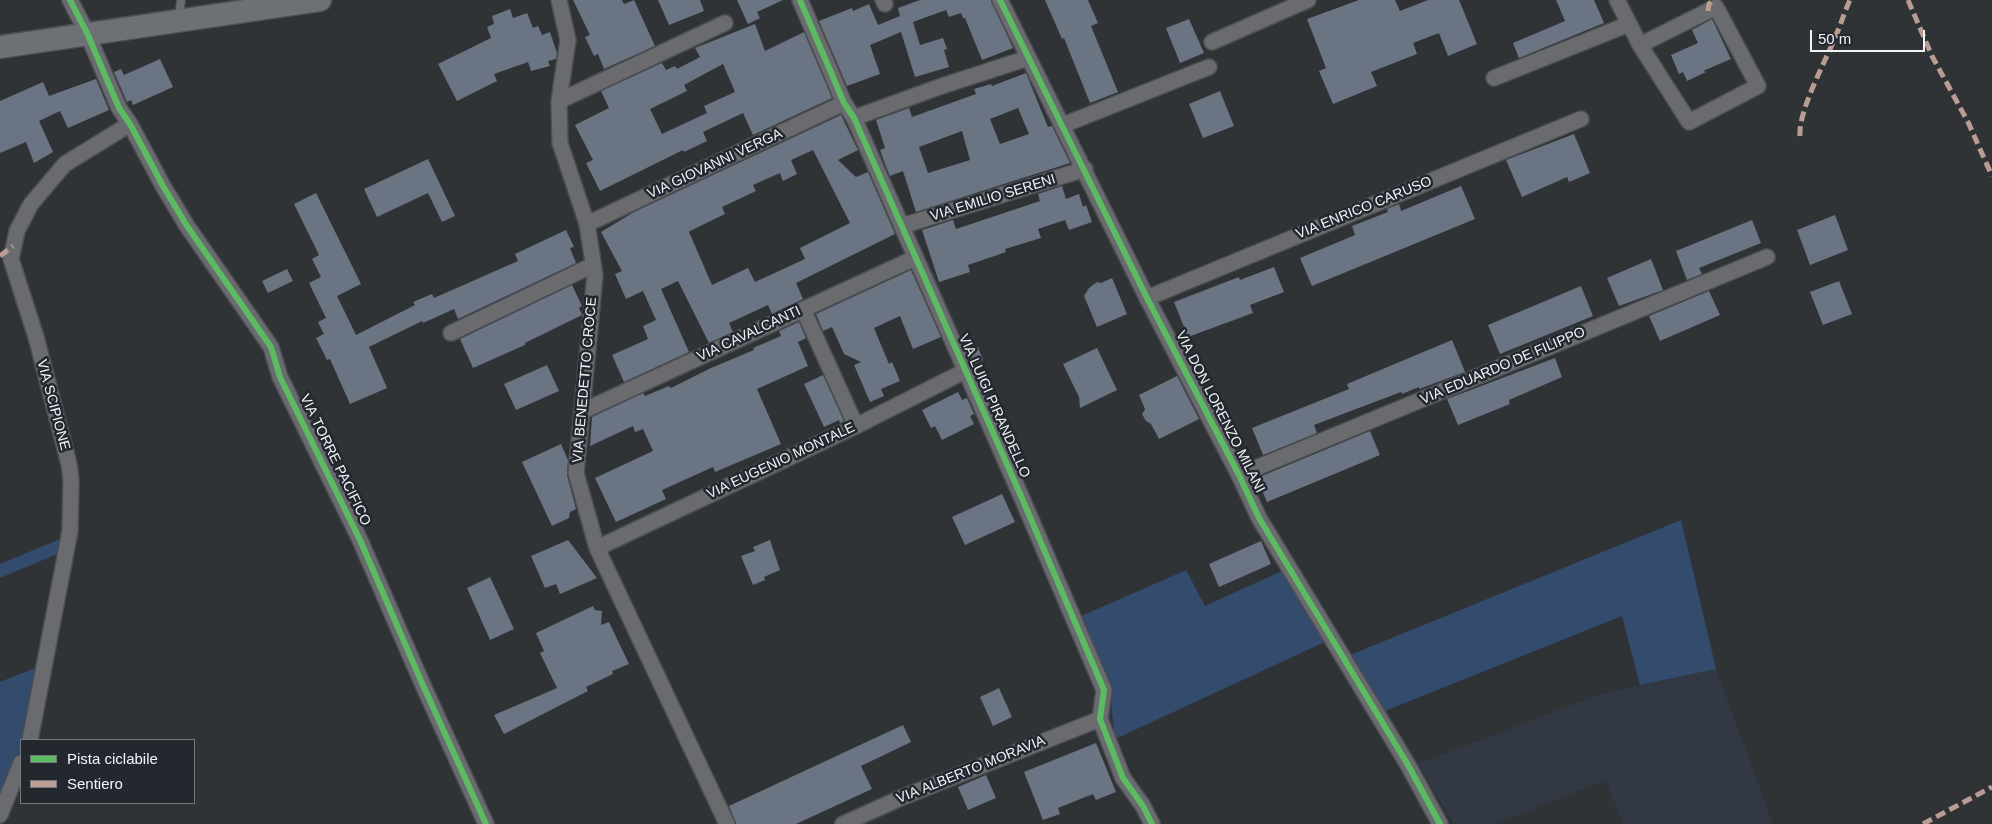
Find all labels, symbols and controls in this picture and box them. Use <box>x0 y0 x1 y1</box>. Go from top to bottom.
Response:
scale bar <box>1812 20 1927 52</box>
text: 50 m <box>1818 30 1851 47</box>
street label: VIA GIOVANNI VERGA <box>645 125 785 203</box>
street label: VIA EMILIO SERENI <box>928 171 1058 225</box>
street label: VIA ENRICO CARUSO <box>1294 173 1434 243</box>
street label: VIA BENEDETTO CROCE <box>569 296 601 464</box>
street label: VIA CAVALCANTI <box>695 303 803 365</box>
street label: VIA EDUARDO DE FILIPPO <box>1418 324 1588 408</box>
street label: VIA DON LORENZO MILANI <box>1172 328 1268 496</box>
street label: VIA LUIGI PIRANDELLO <box>955 332 1033 480</box>
street label: VIA SCIPIONE <box>33 358 73 452</box>
street label: VIA TORRE PACIFICO <box>296 392 374 528</box>
street label: VIA EUGENIO MONTALE <box>704 419 858 503</box>
street label: VIA ALBERTO MORAVIA <box>894 732 1048 808</box>
legend <box>20 739 195 804</box>
text: Pista ciclabile <box>67 750 158 767</box>
text: Sentiero <box>67 775 123 792</box>

